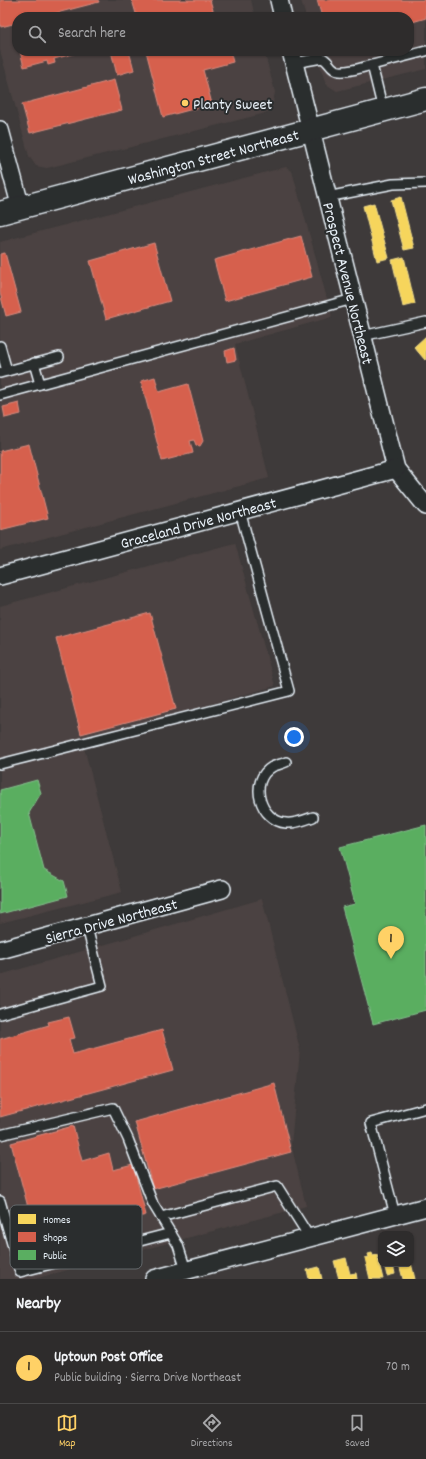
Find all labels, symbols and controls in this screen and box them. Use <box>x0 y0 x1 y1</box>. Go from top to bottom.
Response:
search box <box>12 12 414 56</box>
icon: search <box>26 23 48 45</box>
text: Search here <box>58 23 126 45</box>
place label: Planty Sweet <box>193 94 272 117</box>
marker: Planty Sweet <box>180 98 190 108</box>
street label: Washington Street Northeast <box>126 124 302 192</box>
street label: Prospect Avenue Northeast <box>315 200 378 367</box>
street label: Graceland Drive Northeast <box>118 492 279 556</box>
your location <box>284 727 304 747</box>
street label: Sierra Drive Northeast <box>43 894 180 951</box>
pin: 1 <box>378 926 404 959</box>
legend <box>10 1205 142 1269</box>
text: Homes <box>43 1213 71 1229</box>
text: Shops <box>43 1231 68 1247</box>
map controls <box>378 1231 414 1267</box>
button: layers <box>378 1231 414 1267</box>
text: Public <box>43 1249 67 1265</box>
text: Nearby <box>16 1293 60 1317</box>
text: Uptown Post Office <box>54 1347 163 1369</box>
text: 1 <box>28 1358 30 1377</box>
text: 70 m <box>386 1358 410 1377</box>
text: Public building · Sierra Drive Northeast <box>54 1369 241 1388</box>
tab: Map <box>56 1412 78 1452</box>
tab: Directions <box>191 1412 233 1452</box>
tab: Saved <box>345 1412 370 1452</box>

